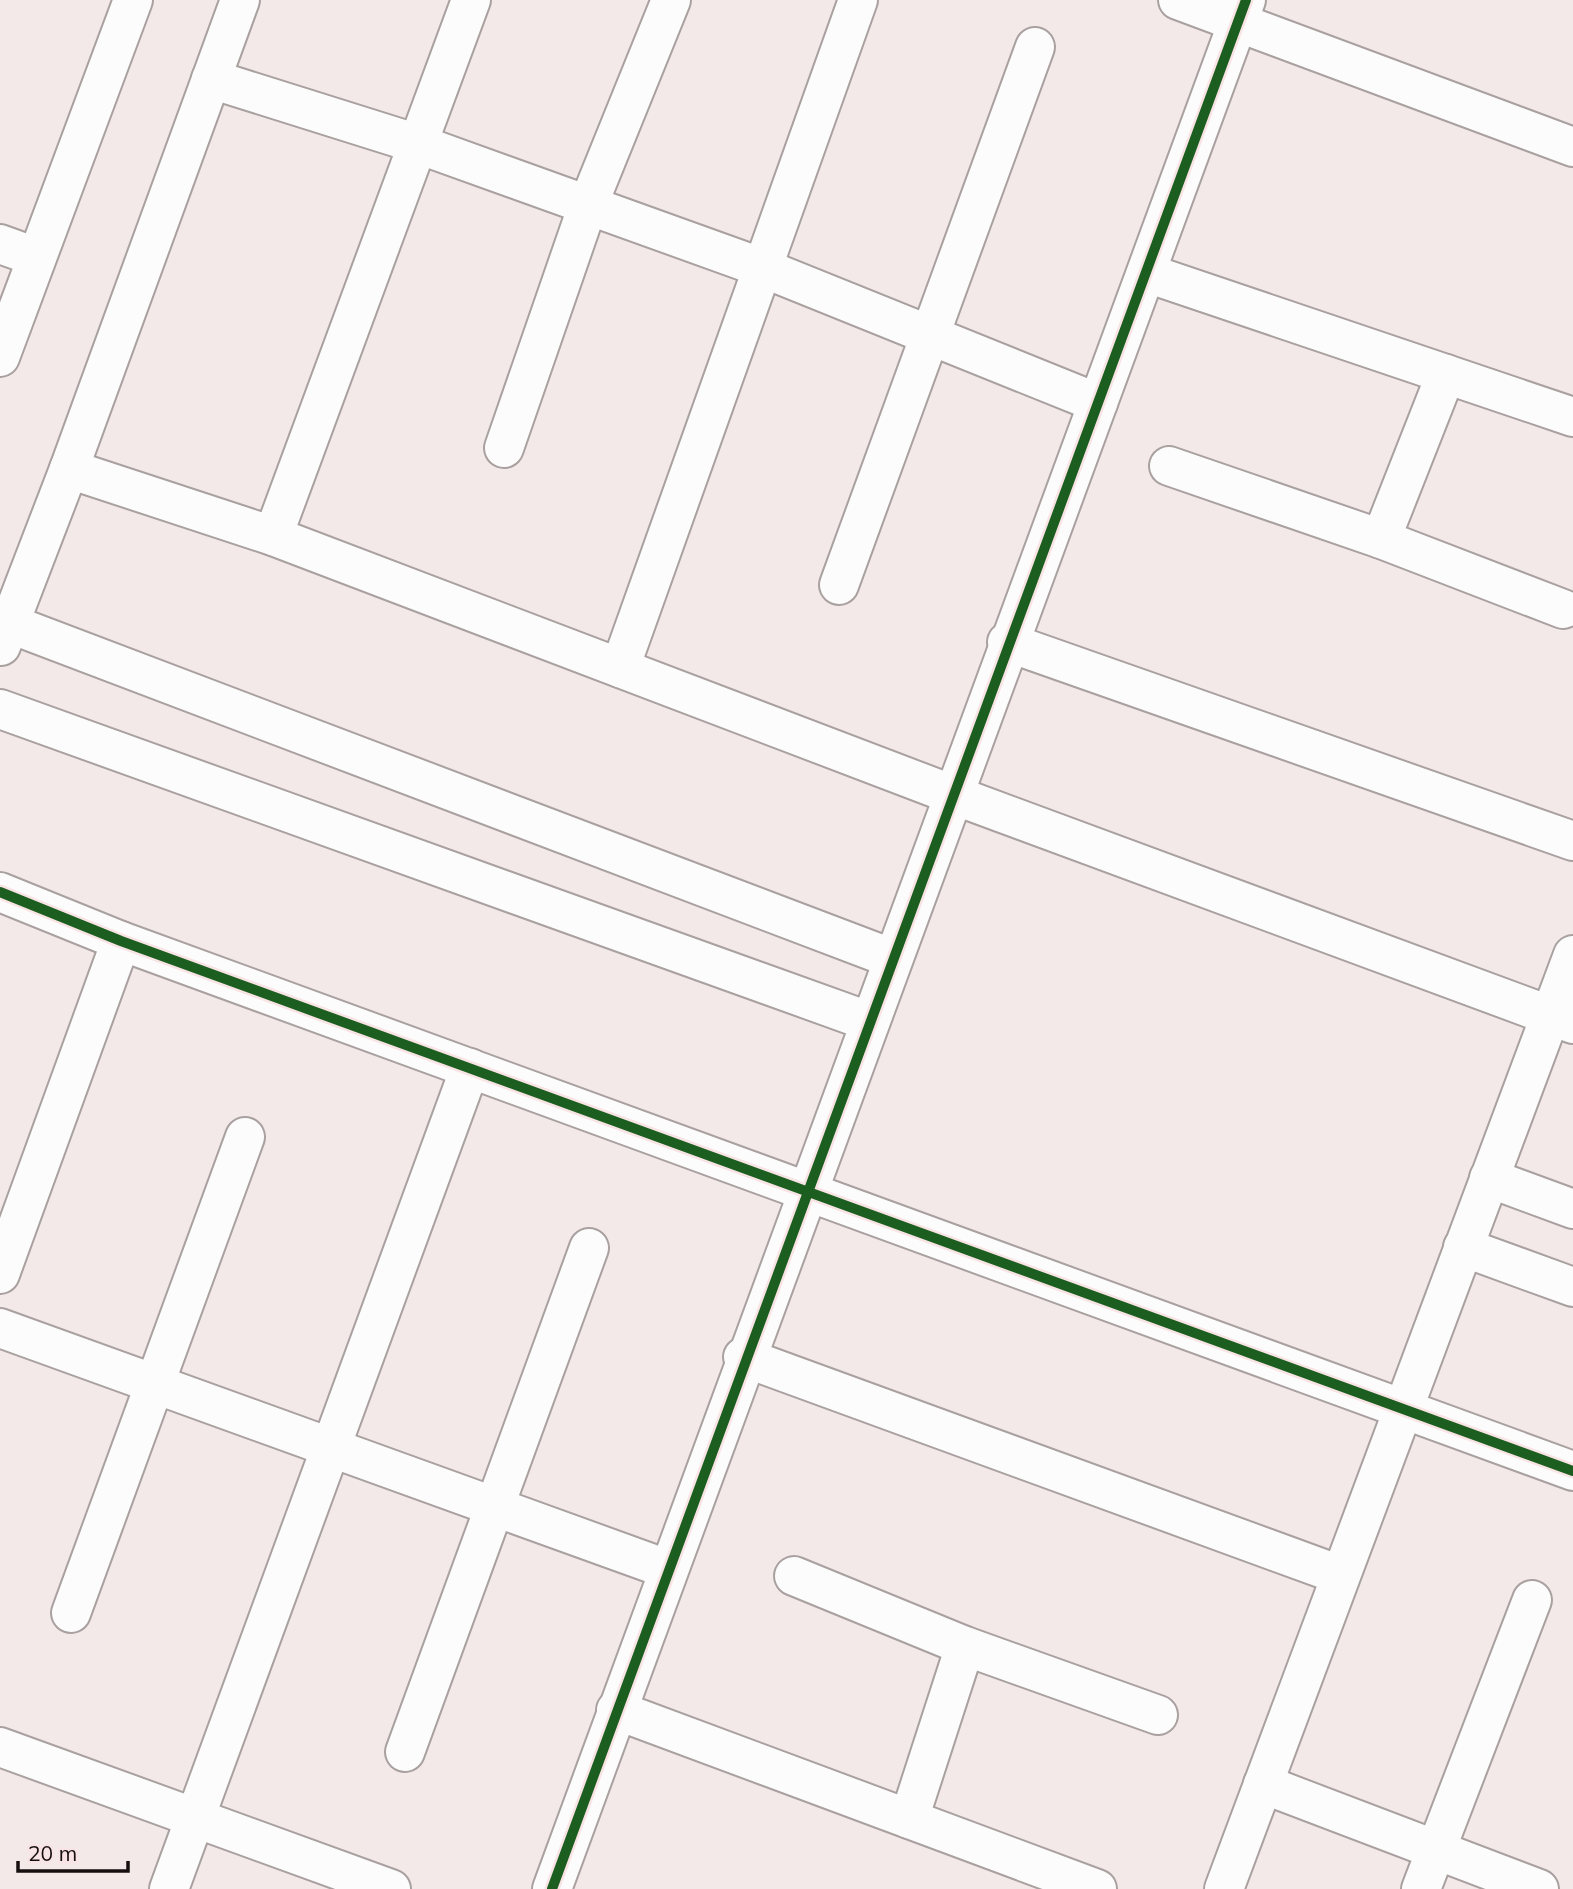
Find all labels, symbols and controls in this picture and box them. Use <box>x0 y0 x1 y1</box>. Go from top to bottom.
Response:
scale bar <box>18 1829 128 1873</box>
text: 20 m <box>28 1840 77 1866</box>

